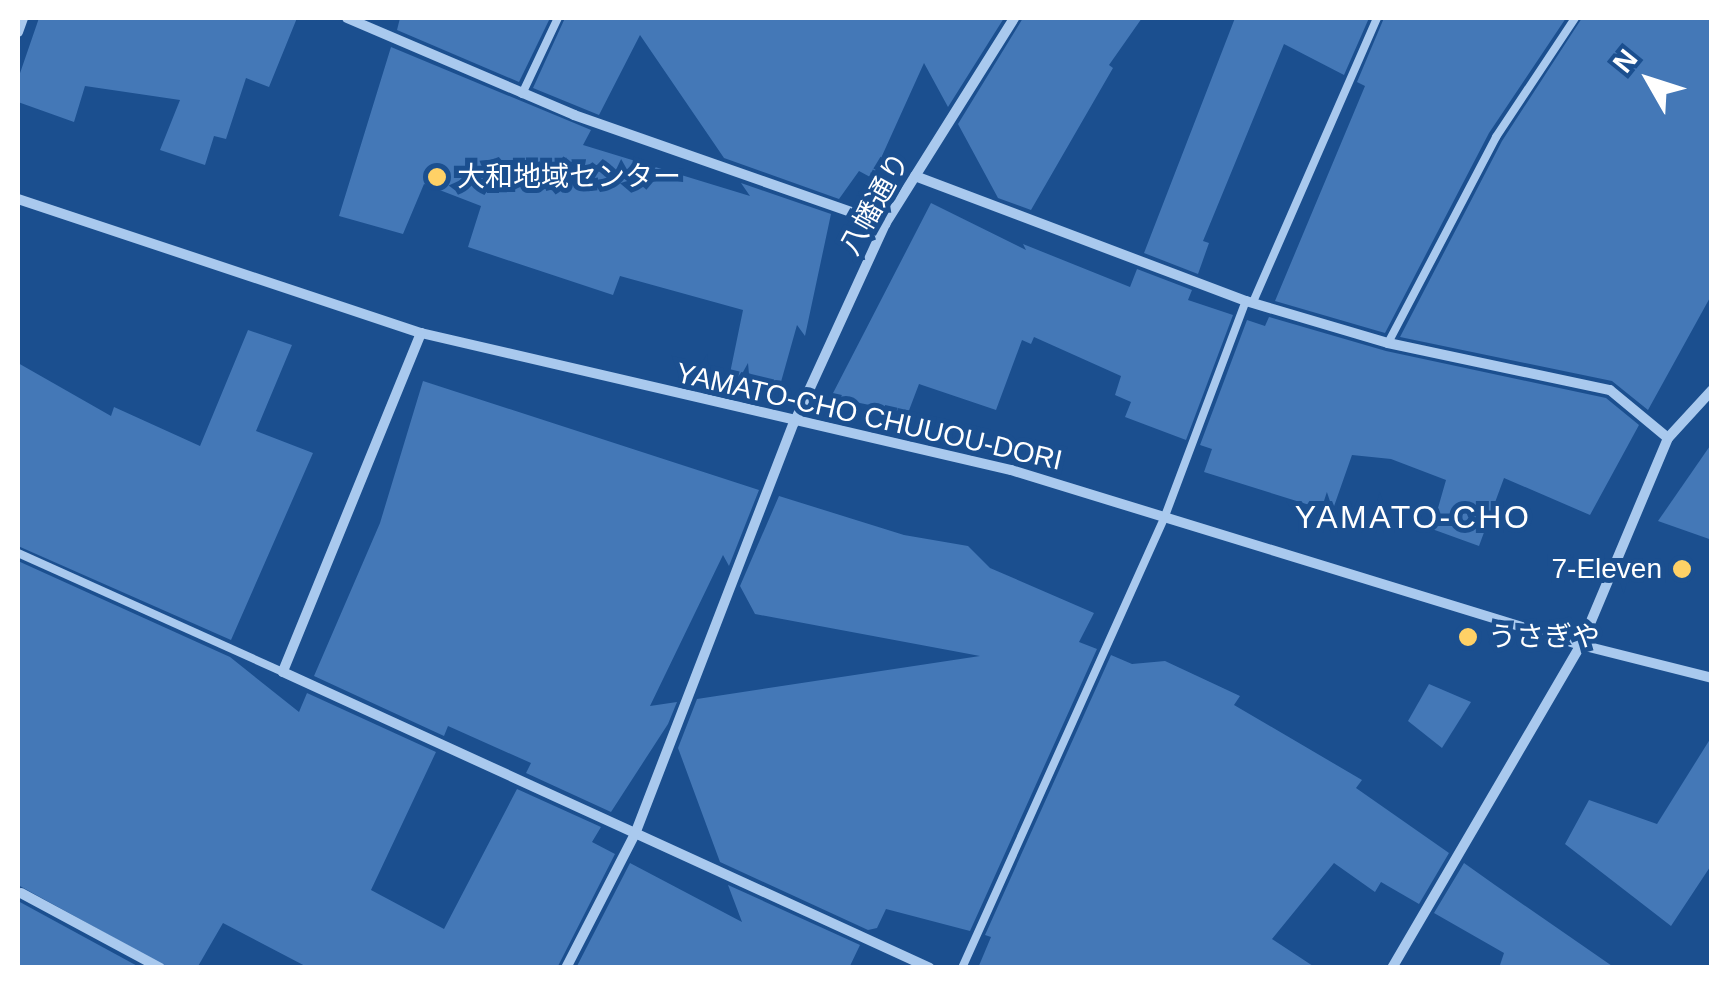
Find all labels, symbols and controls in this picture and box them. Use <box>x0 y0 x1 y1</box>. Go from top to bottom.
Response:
north arrow <box>1599 30 1699 130</box>
text: N <box>1607 43 1644 78</box>
street label: 八幡通り <box>833 147 917 261</box>
place label: 大和地域センター <box>457 160 681 194</box>
marker: 大和地域センター <box>426 166 448 188</box>
street label: YAMATO-CHO CHUUOU-DORI <box>673 356 1065 478</box>
district label: YAMATO-CHO <box>1295 498 1531 536</box>
place label: 7-Eleven <box>1551 552 1662 586</box>
marker: 7-Eleven <box>1671 558 1693 580</box>
place label: うさぎや <box>1488 620 1600 654</box>
marker: うさぎや <box>1457 626 1479 648</box>

